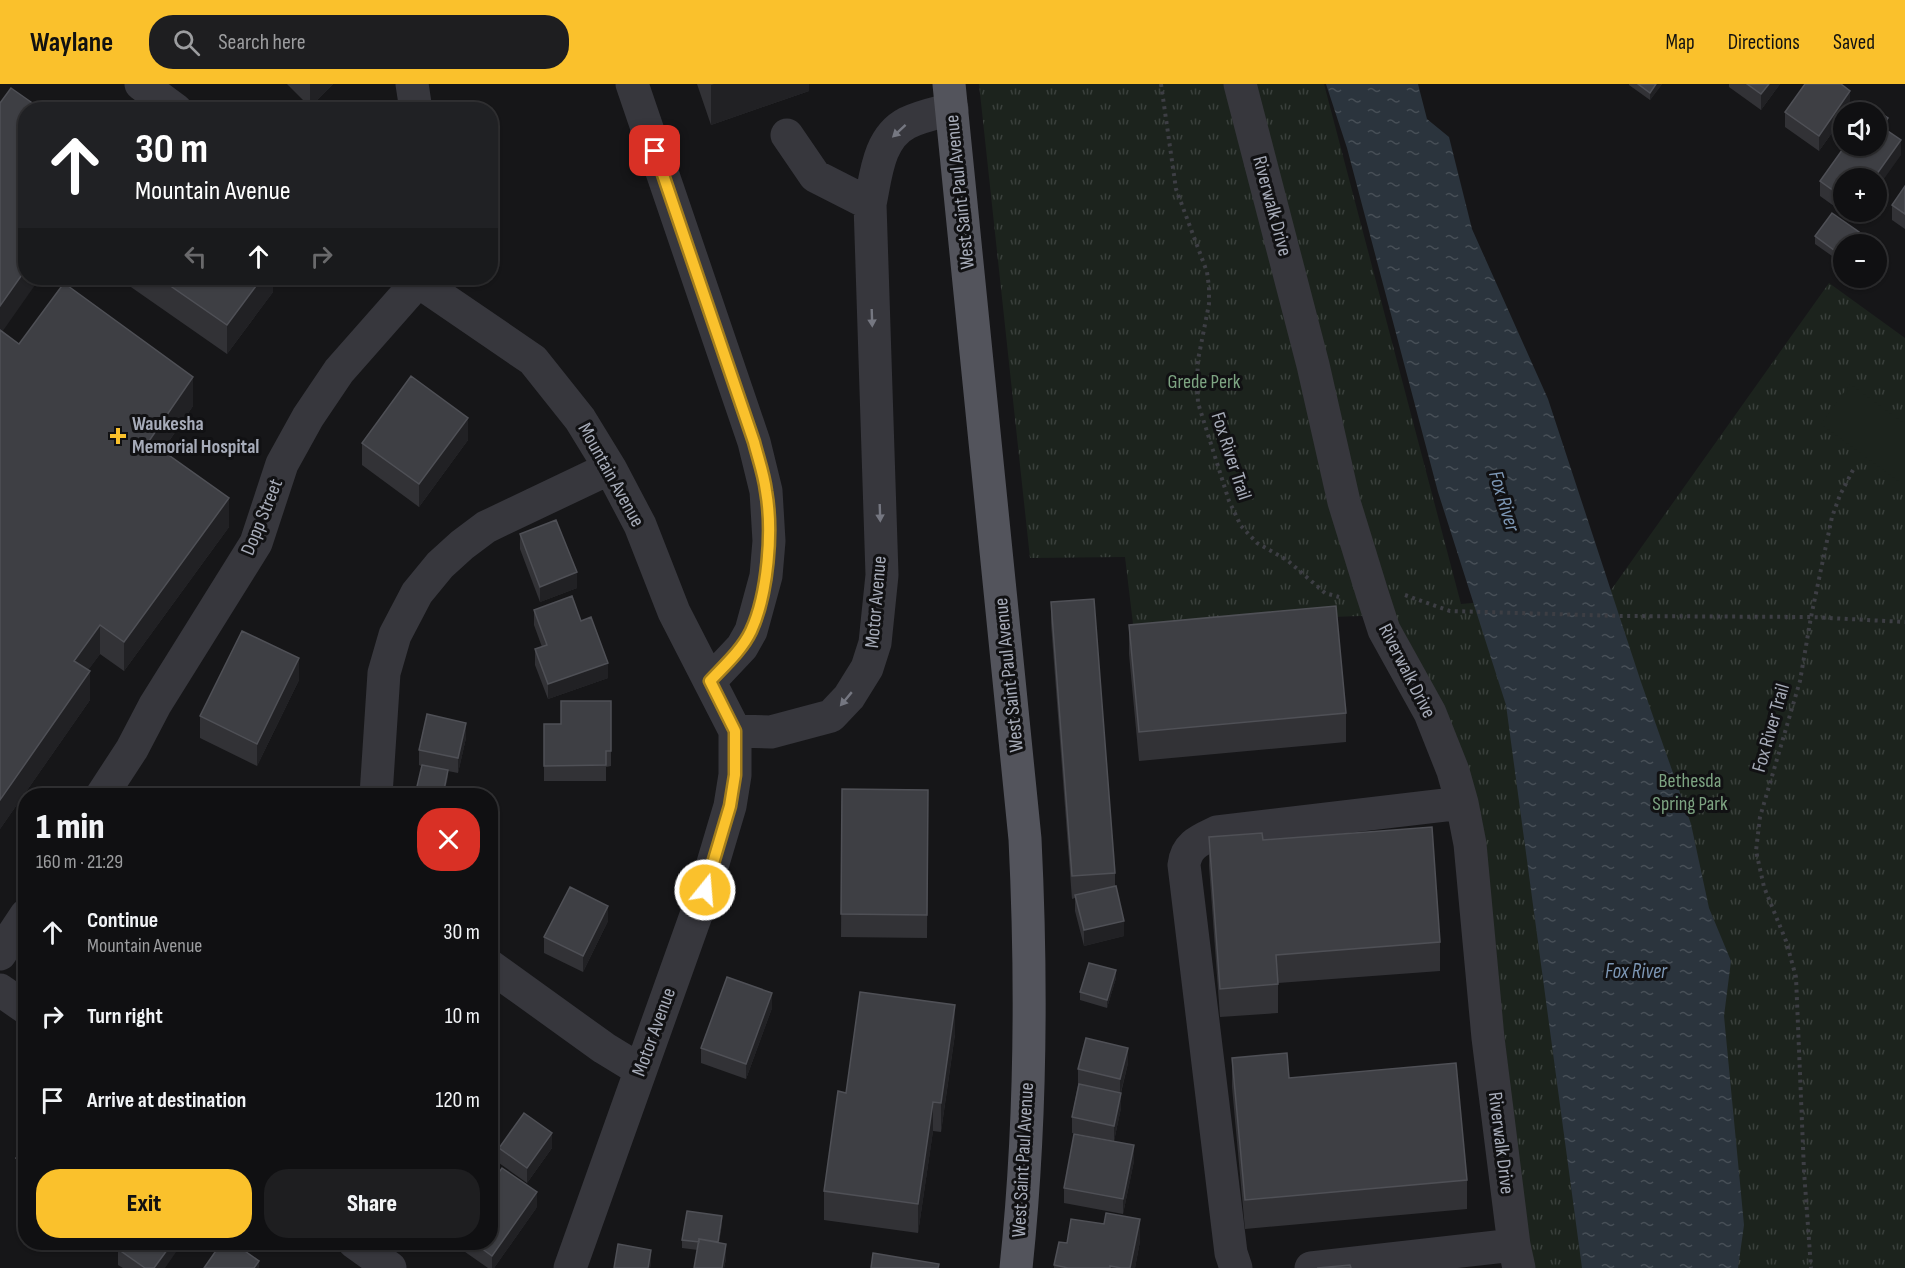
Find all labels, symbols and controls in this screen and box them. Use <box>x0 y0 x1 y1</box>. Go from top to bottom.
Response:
search box <box>149 15 569 69</box>
text: Waylane <box>30 26 113 59</box>
icon: search <box>170 26 203 59</box>
text: Search here <box>218 29 306 56</box>
text: Map <box>1665 30 1695 55</box>
text: Directions <box>1728 30 1800 55</box>
text: Saved <box>1833 30 1875 55</box>
map controls <box>1833 102 1887 288</box>
button: sound <box>1833 102 1887 156</box>
street label: West Saint Paul Avenue <box>940 114 980 270</box>
text: 30 m <box>135 124 208 175</box>
one-way arrow <box>891 124 906 138</box>
pin <box>629 125 680 176</box>
icon: ahead <box>36 126 114 204</box>
icon: arrive <box>638 134 671 167</box>
street label: Riverwalk Drive <box>1247 153 1297 259</box>
button: + <box>1833 168 1887 222</box>
text: Mountain Avenue <box>135 175 291 207</box>
button: − <box>1833 234 1887 288</box>
icon: left <box>179 240 212 273</box>
icon: ahead <box>242 240 275 273</box>
icon: right <box>305 240 338 273</box>
one-way arrow <box>868 308 877 327</box>
park label: Grede Perk <box>1168 370 1241 394</box>
street label: Fox River Trail <box>1206 409 1256 503</box>
place label: Waukesha Memorial Hospital <box>132 412 259 459</box>
street label: Mountain Avenue <box>573 419 649 531</box>
marker: Waukesha Memorial Hospital <box>109 427 127 445</box>
water label: Fox River <box>1483 468 1525 535</box>
street label: Dopp Street <box>236 475 288 559</box>
one-way arrow <box>875 503 884 522</box>
street label: Motor Avenue <box>860 555 892 649</box>
street label: West Saint Paul Avenue <box>989 597 1029 753</box>
street label: Riverwalk Drive <box>1373 620 1441 722</box>
street label: Fox River Trail <box>1747 681 1795 775</box>
one-way arrow <box>840 691 853 706</box>
park label: Bethesda Spring Park <box>1652 769 1728 816</box>
text: 1 min <box>36 806 104 849</box>
button: close <box>417 808 480 871</box>
text: 160 m · 21:29 <box>36 850 123 874</box>
position arrow <box>673 858 737 922</box>
text: Continue <box>87 907 158 934</box>
icon: ahead <box>36 916 69 949</box>
text: 30 m <box>443 919 480 946</box>
text: Mountain Avenue <box>87 934 202 958</box>
water label: Fox River <box>1605 959 1668 984</box>
street label: Motor Avenue <box>627 985 681 1079</box>
icon: right <box>36 1000 69 1033</box>
text: Turn right <box>87 1003 163 1030</box>
text: 10 m <box>445 1003 480 1030</box>
street label: West Saint Paul Avenue <box>1007 1082 1039 1238</box>
icon: arrive <box>36 1084 69 1117</box>
text: Arrive at destination <box>87 1087 246 1114</box>
text: 120 m <box>436 1087 480 1114</box>
street label: Riverwalk Drive <box>1483 1091 1519 1195</box>
button: Exit <box>36 1169 252 1238</box>
button: Share <box>264 1169 480 1238</box>

